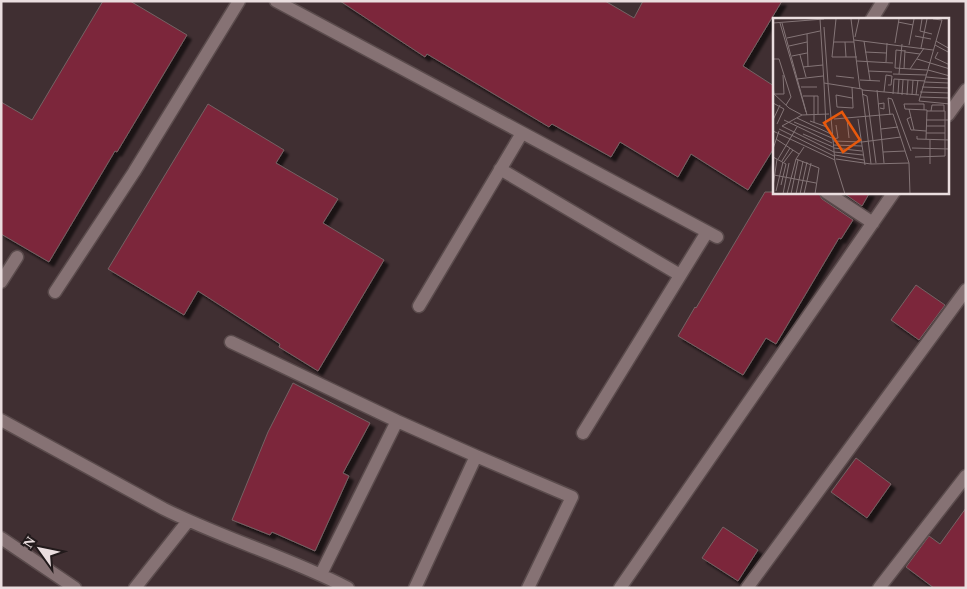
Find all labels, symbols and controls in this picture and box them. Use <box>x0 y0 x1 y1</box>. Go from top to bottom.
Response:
inset map <box>773 18 950 194</box>
north arrow <box>15 524 65 574</box>
text: N <box>20 534 39 551</box>

